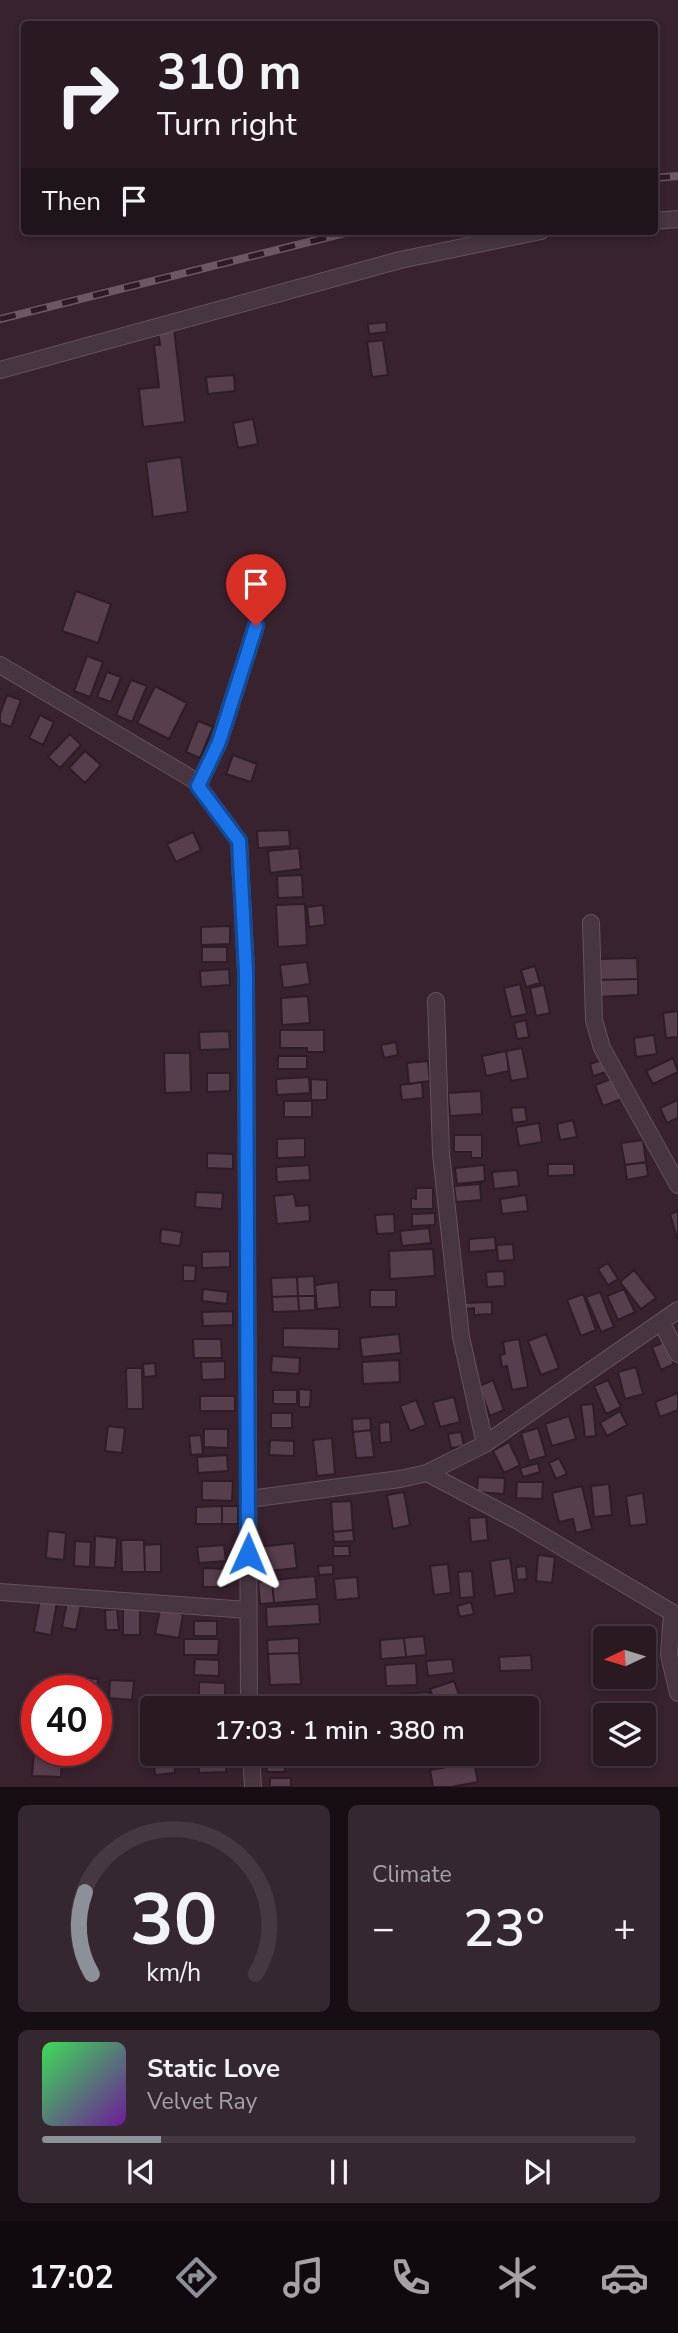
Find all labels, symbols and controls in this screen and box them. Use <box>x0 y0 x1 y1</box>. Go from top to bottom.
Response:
text: 310 m <box>157 39 301 106</box>
icon: right <box>42 49 133 140</box>
text: Turn right <box>157 103 297 146</box>
icon: arrive <box>115 182 153 220</box>
text: Then <box>42 184 101 219</box>
pin <box>226 554 286 626</box>
icon: arrive <box>237 565 275 603</box>
position arrow <box>211 1517 285 1591</box>
north arrow <box>593 1626 656 1689</box>
map controls <box>593 1626 656 1766</box>
speed limit sign: 40 <box>21 1675 112 1766</box>
button: layers <box>593 1703 656 1766</box>
text: 17:03 · 1 min · 380 m <box>214 1713 465 1748</box>
text: Climate <box>372 1859 452 1890</box>
text: 30 <box>130 1871 218 1971</box>
text: 23° <box>463 1893 545 1964</box>
text: − <box>372 1903 395 1954</box>
text: + <box>613 1903 636 1954</box>
text: km/h <box>146 1956 202 1990</box>
text: Static Love <box>147 2051 280 2086</box>
text: Velvet Ray <box>147 2086 257 2117</box>
icon: previous <box>122 2153 160 2191</box>
icon: pause <box>320 2153 358 2191</box>
icon: next <box>518 2153 556 2191</box>
icon: directions <box>172 2253 221 2302</box>
icon: music <box>279 2253 328 2302</box>
icon: phone <box>386 2253 435 2302</box>
icon: climate <box>493 2253 542 2302</box>
icon: car <box>600 2253 649 2302</box>
text: 17:02 <box>29 2256 114 2299</box>

